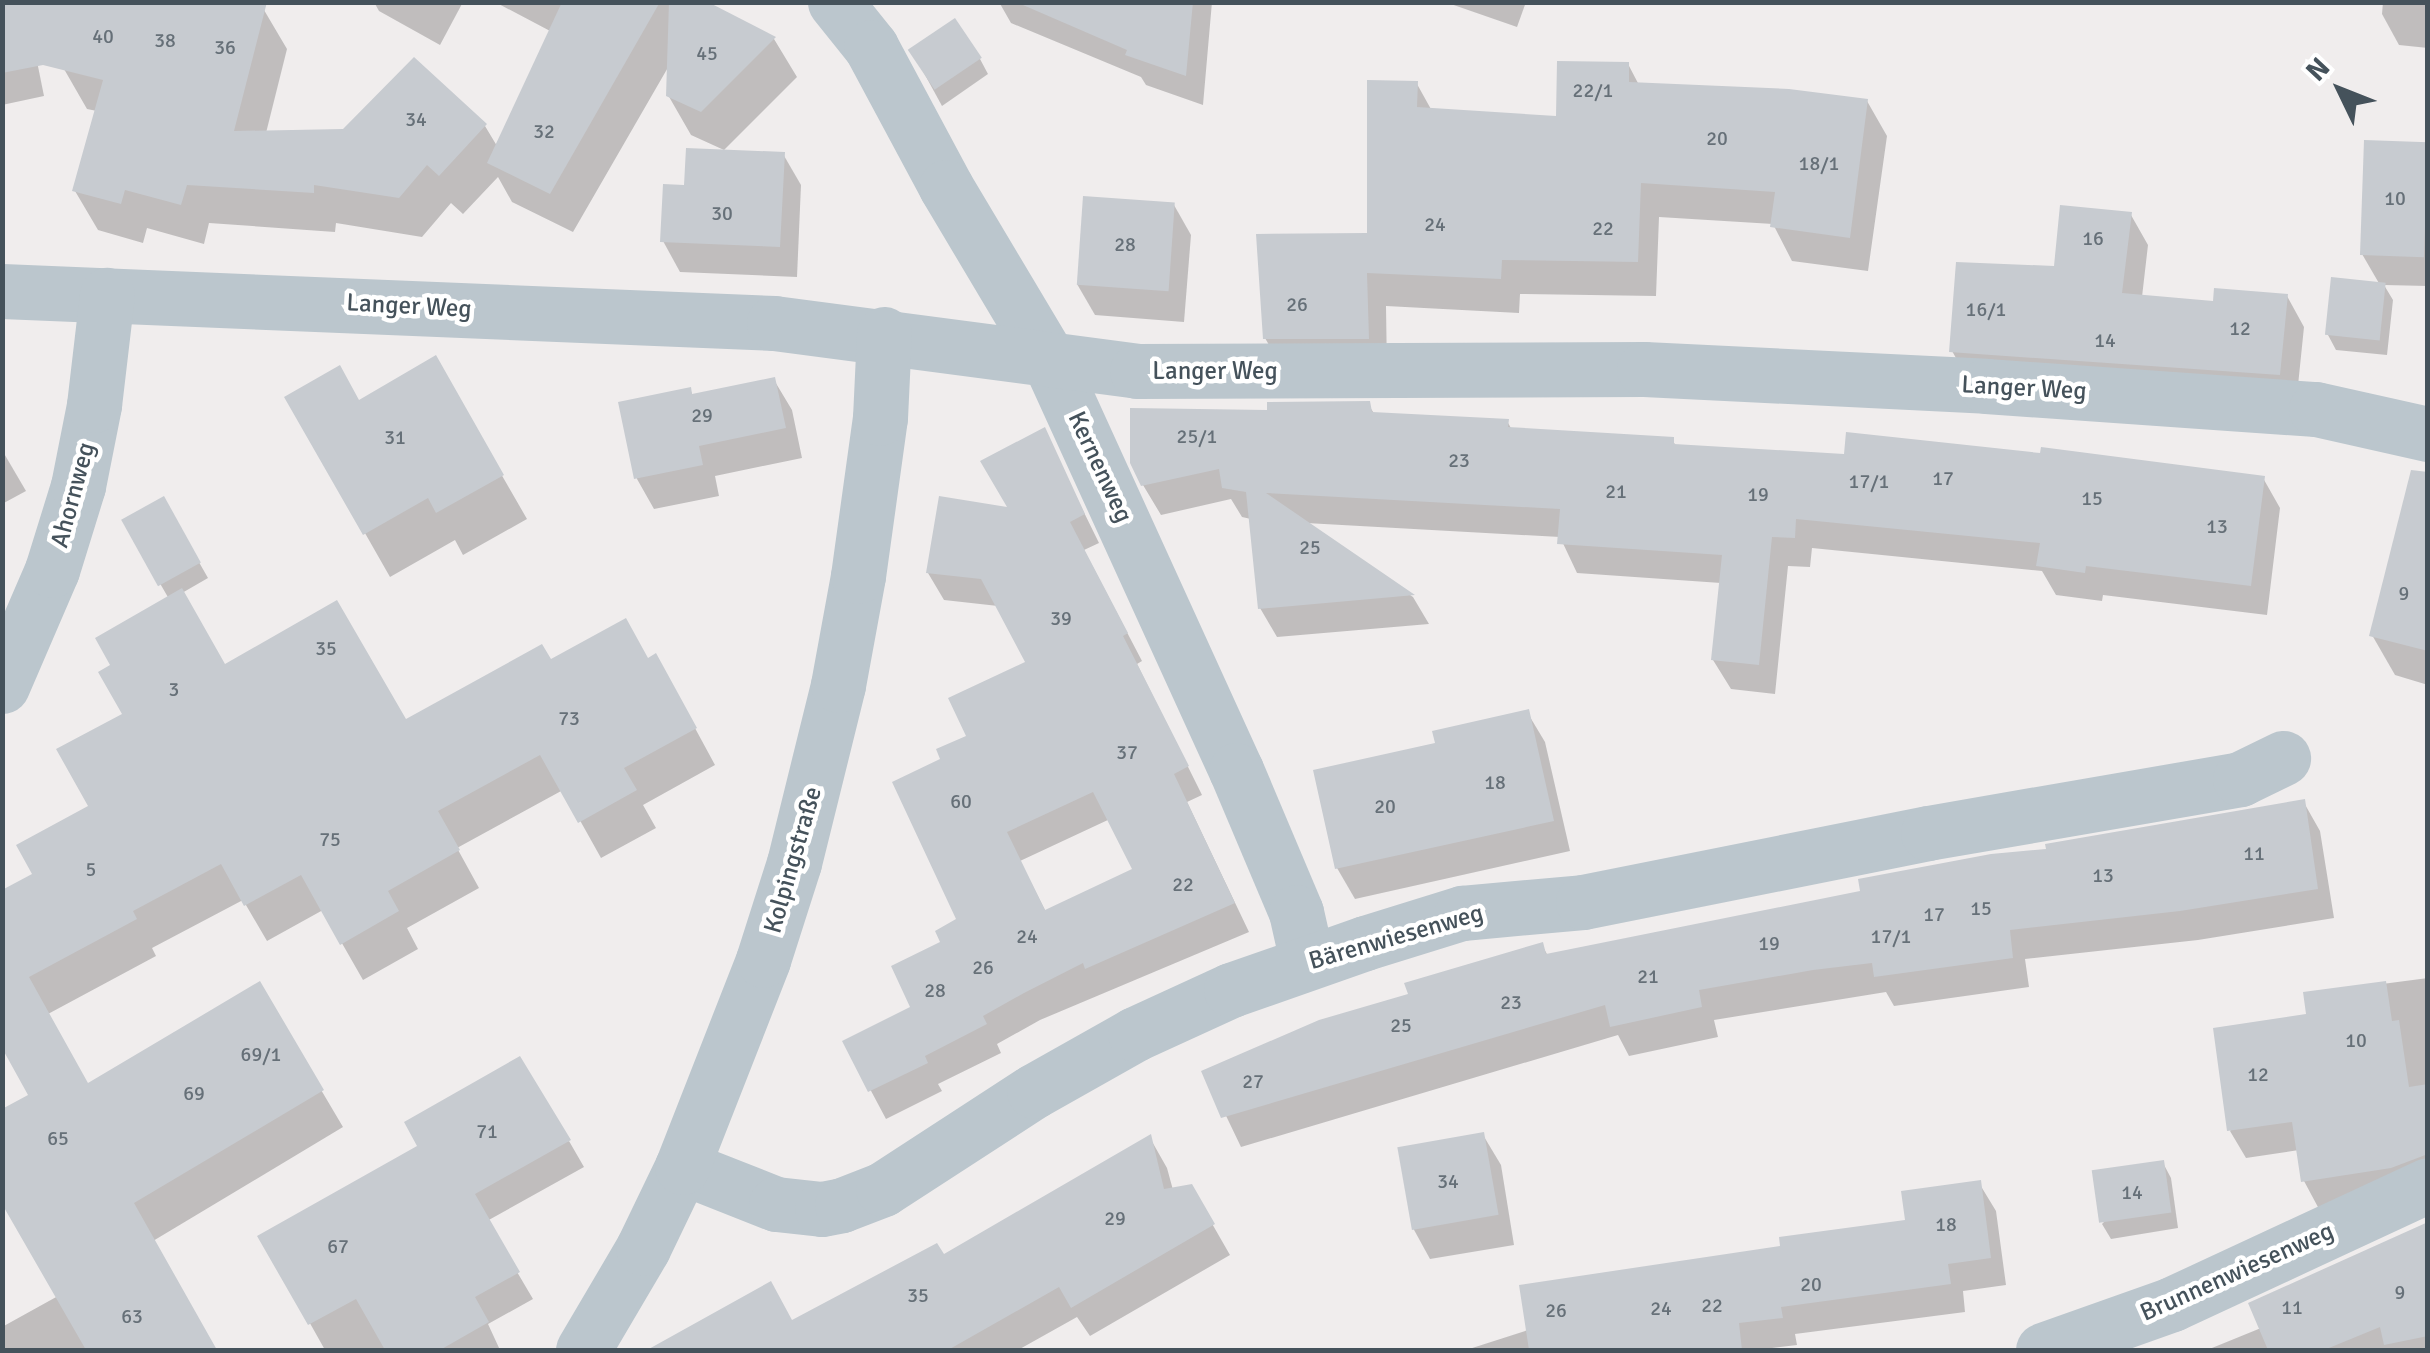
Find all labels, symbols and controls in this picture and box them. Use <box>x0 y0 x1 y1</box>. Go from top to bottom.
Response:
house number: 40 <box>92 24 114 48</box>
house number: 38 <box>154 28 176 52</box>
house number: 36 <box>214 35 236 59</box>
north arrow <box>2290 40 2390 140</box>
house number: 45 <box>696 41 718 65</box>
text: N <box>2299 51 2337 88</box>
house number: 22/1 <box>1573 78 1613 102</box>
house number: 34 <box>405 107 427 131</box>
house number: 32 <box>533 119 555 143</box>
house number: 20 <box>1706 126 1728 150</box>
house number: 18/1 <box>1799 151 1839 175</box>
house number: 10 <box>2384 186 2406 210</box>
house number: 30 <box>711 201 733 225</box>
house number: 24 <box>1424 212 1446 236</box>
house number: 22 <box>1592 216 1614 240</box>
house number: 16 <box>2082 226 2104 250</box>
house number: 28 <box>1114 232 1136 256</box>
street label: Langer Weg <box>346 288 472 324</box>
house number: 26 <box>1286 292 1308 316</box>
house number: 16/1 <box>1966 297 2006 321</box>
house number: 12 <box>2229 316 2251 340</box>
house number: 14 <box>2094 328 2116 352</box>
street label: Langer Weg <box>1152 356 1278 386</box>
street label: Langer Weg <box>1961 370 2087 406</box>
house number: 29 <box>691 403 713 427</box>
street label: Kernenweg <box>1061 407 1139 527</box>
house number: 25/1 <box>1177 424 1217 448</box>
house number: 31 <box>384 425 406 449</box>
street label: Ahornweg <box>45 439 101 551</box>
house number: 23 <box>1448 448 1470 472</box>
house number: 17 <box>1932 466 1954 490</box>
house number: 17/1 <box>1849 469 1889 493</box>
house number: 21 <box>1605 479 1627 503</box>
house number: 19 <box>1747 482 1769 506</box>
house number: 15 <box>2081 486 2103 510</box>
house number: 13 <box>2206 514 2228 538</box>
house number: 25 <box>1299 535 1321 559</box>
house number: 9 <box>2399 581 2409 605</box>
house number: 39 <box>1050 606 1072 630</box>
house number: 35 <box>315 636 337 660</box>
house number: 3 <box>169 677 179 701</box>
house number: 73 <box>558 706 580 730</box>
house number: 37 <box>1116 740 1138 764</box>
house number: 18 <box>1484 770 1506 794</box>
street label: Kolpingstraße <box>758 783 828 937</box>
house number: 60 <box>950 789 972 813</box>
house number: 20 <box>1374 794 1396 818</box>
house number: 75 <box>319 827 341 851</box>
house number: 11 <box>2243 841 2265 865</box>
house number: 5 <box>86 857 96 881</box>
house number: 13 <box>2092 863 2114 887</box>
house number: 22 <box>1172 872 1194 896</box>
house number: 15 <box>1970 896 1992 920</box>
street label: Bärenwiesenweg <box>1305 898 1487 976</box>
house number: 17 <box>1923 902 1945 926</box>
house number: 24 <box>1016 924 1038 948</box>
house number: 17/1 <box>1871 924 1911 948</box>
house number: 19 <box>1758 931 1780 955</box>
house number: 26 <box>972 955 994 979</box>
house number: 21 <box>1637 964 1659 988</box>
house number: 28 <box>924 978 946 1002</box>
house number: 23 <box>1500 990 1522 1014</box>
house number: 25 <box>1390 1013 1412 1037</box>
house number: 10 <box>2345 1028 2367 1052</box>
house number: 69/1 <box>241 1042 281 1066</box>
house number: 12 <box>2247 1062 2269 1086</box>
house number: 27 <box>1242 1069 1264 1093</box>
house number: 69 <box>183 1081 205 1105</box>
house number: 71 <box>476 1119 498 1143</box>
house number: 65 <box>47 1126 69 1150</box>
house number: 34 <box>1437 1169 1459 1193</box>
house number: 14 <box>2121 1180 2143 1204</box>
house number: 29 <box>1104 1206 1126 1230</box>
house number: 18 <box>1935 1212 1957 1236</box>
street label: Brunnenwiesenweg <box>2136 1216 2338 1328</box>
house number: 67 <box>327 1234 349 1258</box>
house number: 20 <box>1800 1272 1822 1296</box>
house number: 9 <box>2395 1280 2405 1304</box>
house number: 35 <box>907 1283 929 1307</box>
house number: 22 <box>1701 1293 1723 1317</box>
house number: 11 <box>2281 1295 2303 1319</box>
house number: 24 <box>1650 1296 1672 1320</box>
house number: 26 <box>1545 1298 1567 1322</box>
house number: 63 <box>121 1304 143 1328</box>

